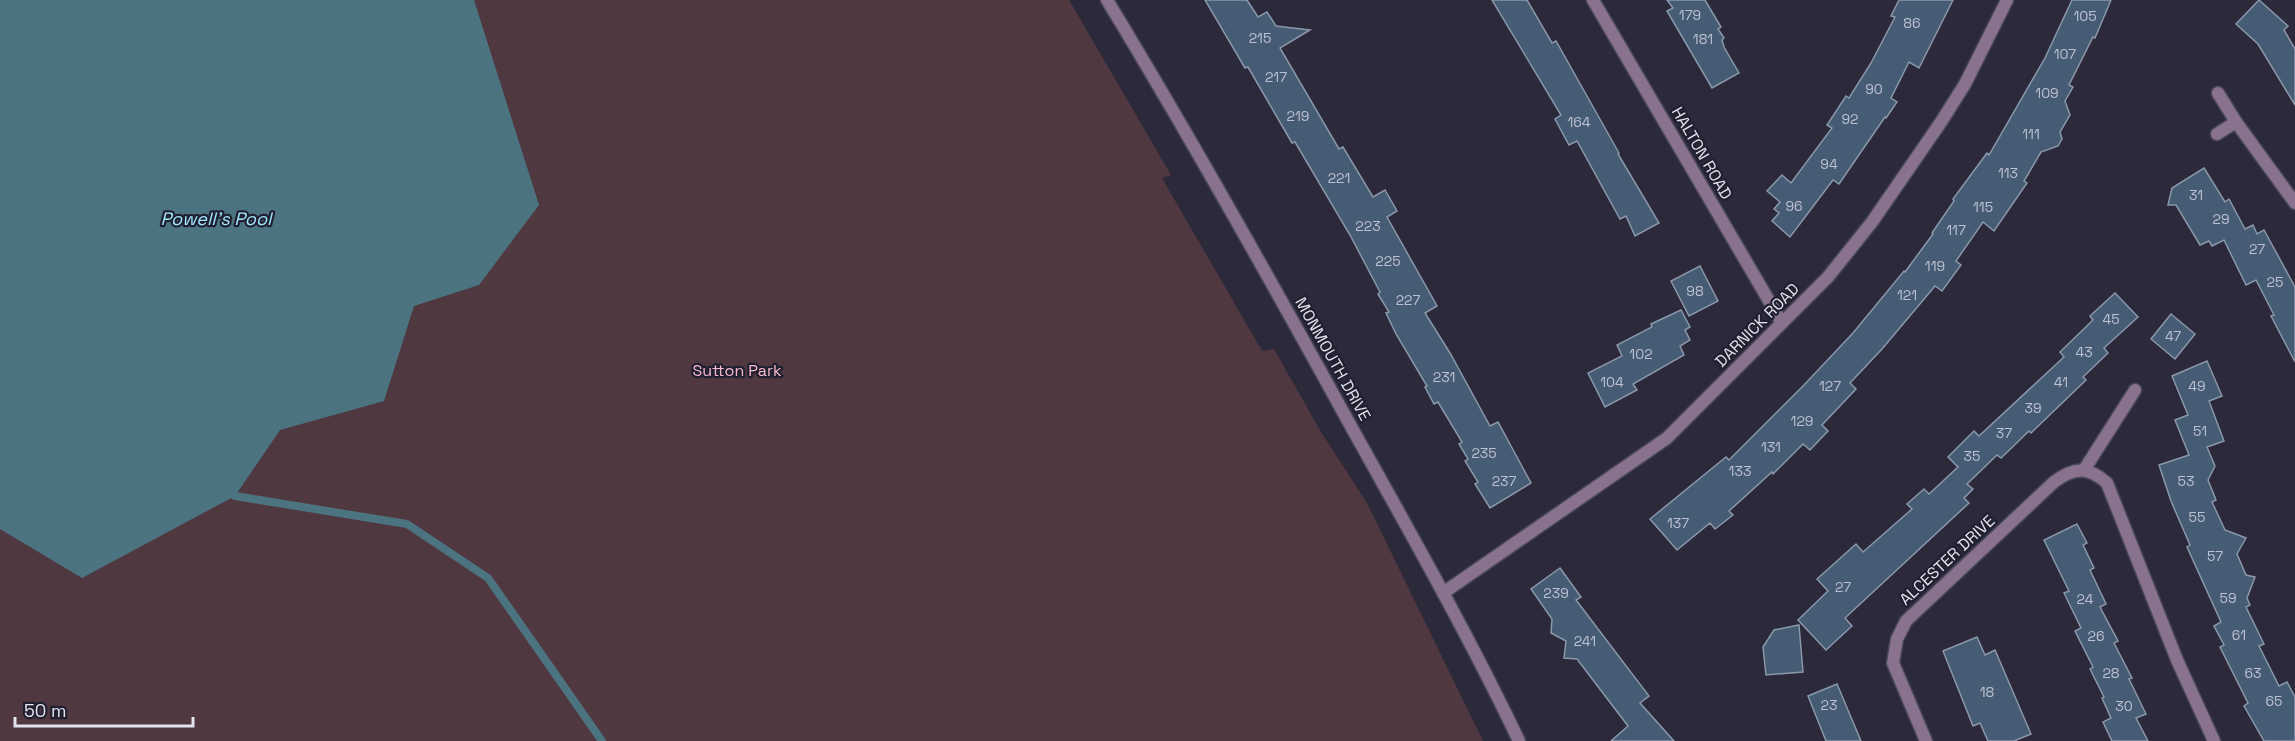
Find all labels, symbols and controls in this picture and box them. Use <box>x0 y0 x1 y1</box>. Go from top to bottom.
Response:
house number: 179 <box>1679 6 1701 24</box>
house number: 105 <box>2073 7 2097 25</box>
house number: 86 <box>1903 14 1921 32</box>
house number: 215 <box>1249 29 1271 47</box>
house number: 181 <box>1693 30 1713 48</box>
house number: 107 <box>2054 45 2076 63</box>
house number: 217 <box>1265 68 1287 86</box>
house number: 90 <box>1865 80 1883 98</box>
house number: 109 <box>2035 84 2059 102</box>
street label: HALTON ROAD <box>1667 103 1737 203</box>
house number: 219 <box>1287 107 1309 125</box>
house number: 92 <box>1841 110 1859 128</box>
house number: 164 <box>1567 113 1591 131</box>
house number: 111 <box>2022 125 2040 143</box>
house number: 94 <box>1820 155 1838 173</box>
house number: 113 <box>1998 164 2018 182</box>
house number: 221 <box>1328 169 1350 187</box>
house number: 31 <box>2189 186 2203 204</box>
house number: 96 <box>1785 197 1803 215</box>
house number: 115 <box>1973 198 1993 216</box>
water label: Powell's Pool <box>161 207 274 230</box>
house number: 29 <box>2213 210 2229 228</box>
house number: 223 <box>1355 217 1381 235</box>
house number: 117 <box>1946 221 1966 239</box>
house number: 27 <box>2249 240 2265 258</box>
house number: 225 <box>1375 252 1401 270</box>
house number: 119 <box>1925 257 1945 275</box>
house number: 25 <box>2267 273 2283 291</box>
street label: DARNICK ROAD <box>1710 278 1804 372</box>
house number: 98 <box>1686 282 1704 300</box>
house number: 121 <box>1897 286 1917 304</box>
house number: 227 <box>1396 291 1420 309</box>
street label: MONMOUTH DRIVE <box>1290 294 1376 424</box>
house number: 45 <box>2102 310 2120 328</box>
house number: 47 <box>2165 327 2181 345</box>
house number: 43 <box>2075 343 2093 361</box>
house number: 102 <box>1629 345 1653 363</box>
park label: Sutton Park <box>692 360 782 381</box>
house number: 231 <box>1433 368 1455 386</box>
house number: 104 <box>1600 373 1624 391</box>
house number: 41 <box>2054 373 2068 391</box>
house number: 127 <box>1819 377 1841 395</box>
house number: 49 <box>2188 377 2206 395</box>
house number: 39 <box>2024 399 2042 417</box>
house number: 129 <box>1791 412 1813 430</box>
house number: 51 <box>2193 422 2207 440</box>
house number: 37 <box>1996 424 2012 442</box>
house number: 131 <box>1761 438 1781 456</box>
house number: 235 <box>1471 444 1497 462</box>
house number: 35 <box>1964 447 1980 465</box>
house number: 133 <box>1729 462 1751 480</box>
house number: 237 <box>1492 472 1516 490</box>
house number: 53 <box>2178 472 2194 490</box>
house number: 55 <box>2189 508 2205 526</box>
street label: ALCESTER DRIVE <box>1895 510 1999 610</box>
house number: 137 <box>1667 514 1689 532</box>
house number: 57 <box>2207 547 2223 565</box>
house number: 27 <box>1835 578 1851 596</box>
house number: 239 <box>1543 584 1569 602</box>
house number: 59 <box>2220 589 2236 607</box>
house number: 24 <box>2077 590 2094 608</box>
house number: 61 <box>2232 626 2246 644</box>
house number: 26 <box>2087 627 2105 645</box>
house number: 241 <box>1574 632 1596 650</box>
house number: 28 <box>2102 664 2120 682</box>
house number: 63 <box>2244 664 2262 682</box>
house number: 18 <box>1980 683 1995 701</box>
scale bar <box>15 690 194 728</box>
house number: 65 <box>2266 692 2282 710</box>
house number: 23 <box>1821 696 1837 714</box>
house number: 30 <box>2115 697 2133 715</box>
text: 50 m <box>24 699 66 722</box>

